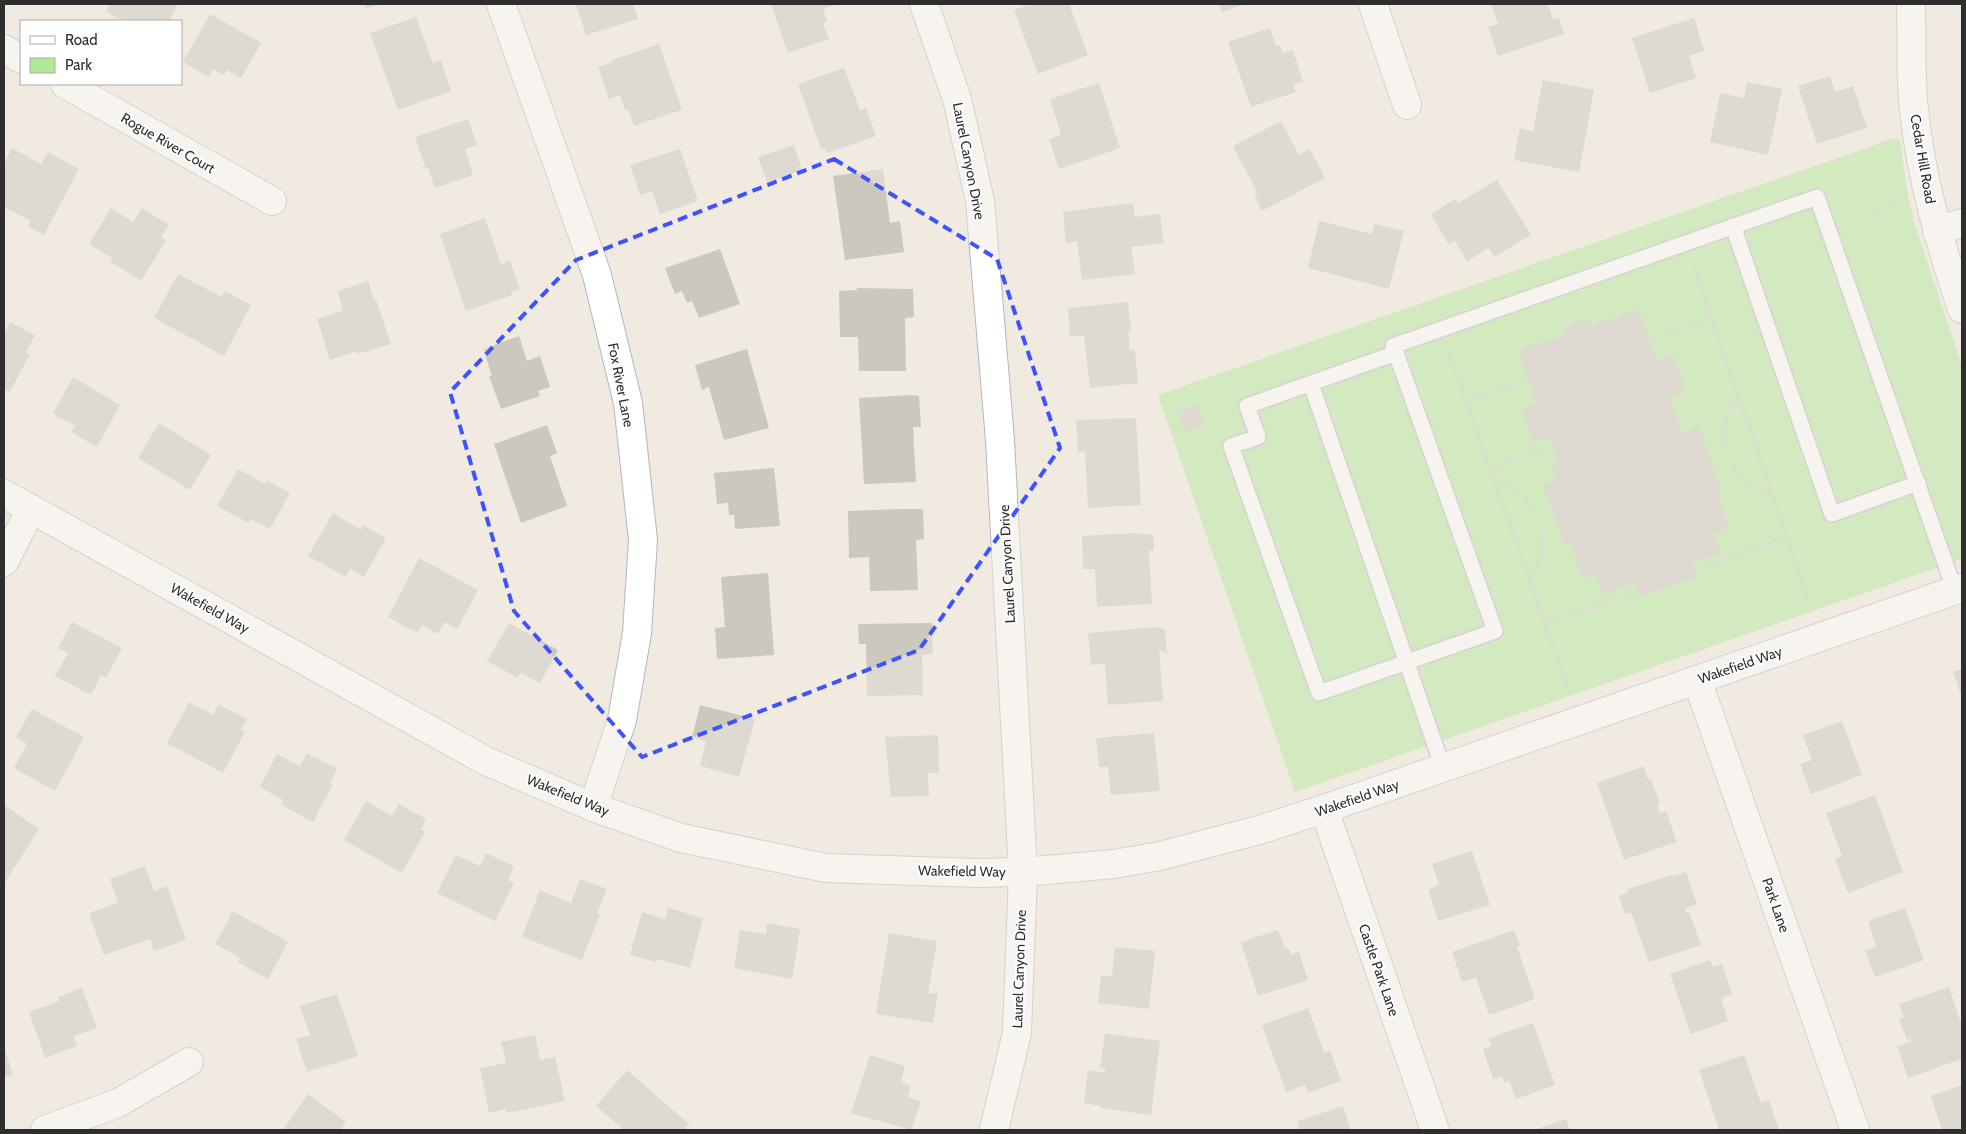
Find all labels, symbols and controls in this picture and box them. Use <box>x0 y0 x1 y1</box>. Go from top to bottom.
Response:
legend <box>20 20 182 85</box>
text: Road <box>65 31 98 49</box>
text: Park <box>65 56 92 74</box>
street label: Laurel Canyon Drive <box>949 101 989 221</box>
street label: Rogue River Court <box>118 109 219 177</box>
street label: Cedar Hill Road <box>1906 113 1940 205</box>
street label: Fox River Lane <box>604 341 638 429</box>
street label: Laurel Canyon Drive <box>995 504 1019 624</box>
street label: Wakefield Way <box>167 579 253 637</box>
street label: Wakefield Way <box>1696 642 1784 688</box>
street label: Wakefield Way <box>524 770 612 820</box>
street label: Wakefield Way <box>1313 775 1401 821</box>
street label: Wakefield Way <box>918 861 1006 881</box>
street label: Park Lane <box>1758 875 1794 935</box>
street label: Laurel Canyon Drive <box>1008 909 1030 1029</box>
street label: Castle Park Lane <box>1355 921 1403 1019</box>

